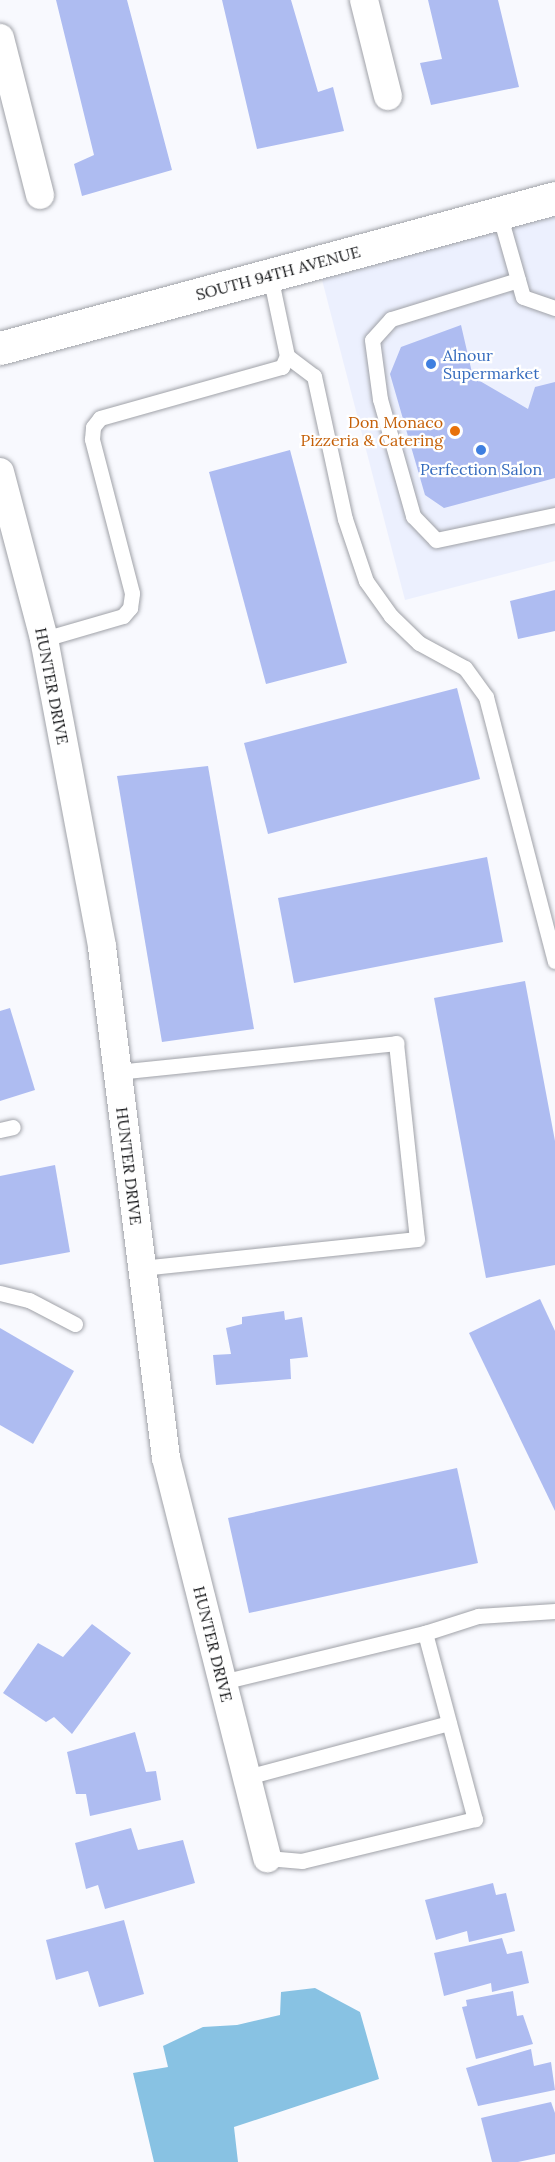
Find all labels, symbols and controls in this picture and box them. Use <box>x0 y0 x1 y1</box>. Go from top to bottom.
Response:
street label: SOUTH 94TH AVENUE <box>194 242 362 304</box>
place label: Alnour Supermarket <box>443 345 539 383</box>
marker: Alnour Supermarket <box>424 357 438 371</box>
place label: Don Monaco Pizzeria & Catering <box>301 412 443 450</box>
marker: Don Monaco Pizzeria & Catering <box>448 424 462 438</box>
marker: Perfection Salon <box>474 443 488 457</box>
place label: Perfection Salon <box>420 459 542 479</box>
street label: HUNTER DRIVE <box>31 626 73 746</box>
street label: HUNTER DRIVE <box>112 1106 146 1226</box>
street label: HUNTER DRIVE <box>189 1584 237 1704</box>

